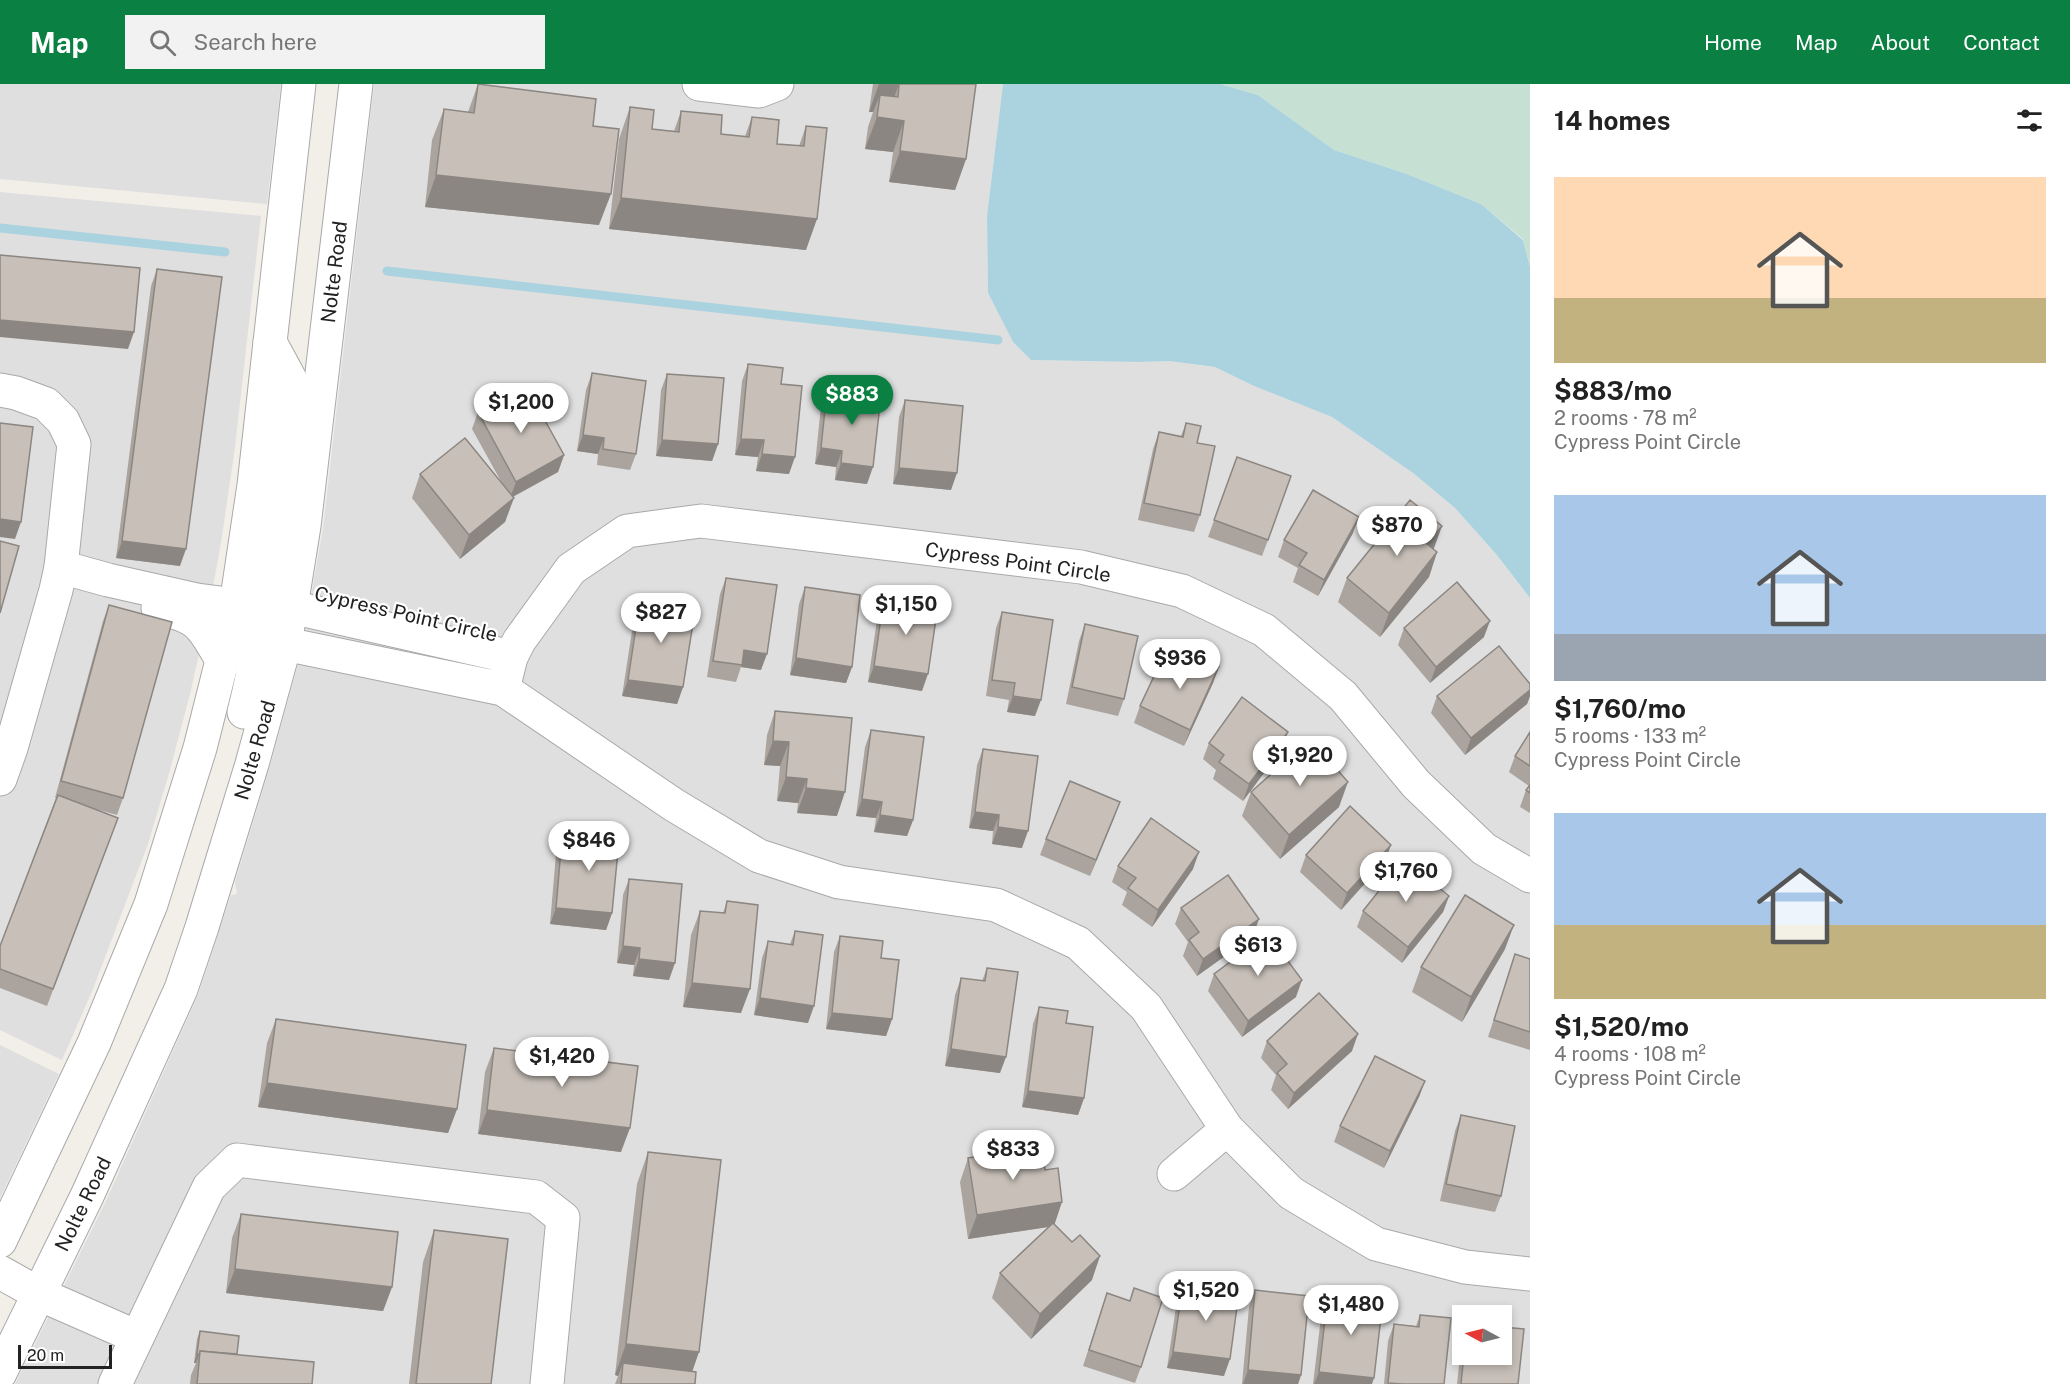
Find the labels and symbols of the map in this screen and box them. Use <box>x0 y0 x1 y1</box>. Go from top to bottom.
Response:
street label: Nolte Road <box>316 220 352 324</box>
pin: $883 <box>816 375 888 426</box>
pin: $1,200 <box>472 383 570 434</box>
pin: $870 <box>1361 506 1433 557</box>
street label: Cypress Point Circle <box>924 537 1112 587</box>
street label: Cypress Point Circle <box>312 581 500 647</box>
pin: $1,150 <box>857 585 955 636</box>
pin: $827 <box>625 593 697 644</box>
pin: $936 <box>1144 639 1216 690</box>
street label: Nolte Road <box>229 697 281 803</box>
pin: $1,920 <box>1251 736 1349 787</box>
pin: $846 <box>553 821 625 872</box>
pin: $1,760 <box>1357 852 1455 903</box>
pin: $613 <box>1222 926 1294 977</box>
pin: $1,420 <box>513 1037 611 1088</box>
pin: $833 <box>977 1130 1049 1181</box>
street label: Nolte Road <box>50 1153 116 1255</box>
pin: $1,520 <box>1157 1271 1255 1322</box>
pin: $1,480 <box>1302 1285 1400 1336</box>
north arrow <box>1452 1305 1512 1365</box>
scale bar <box>18 1342 112 1370</box>

